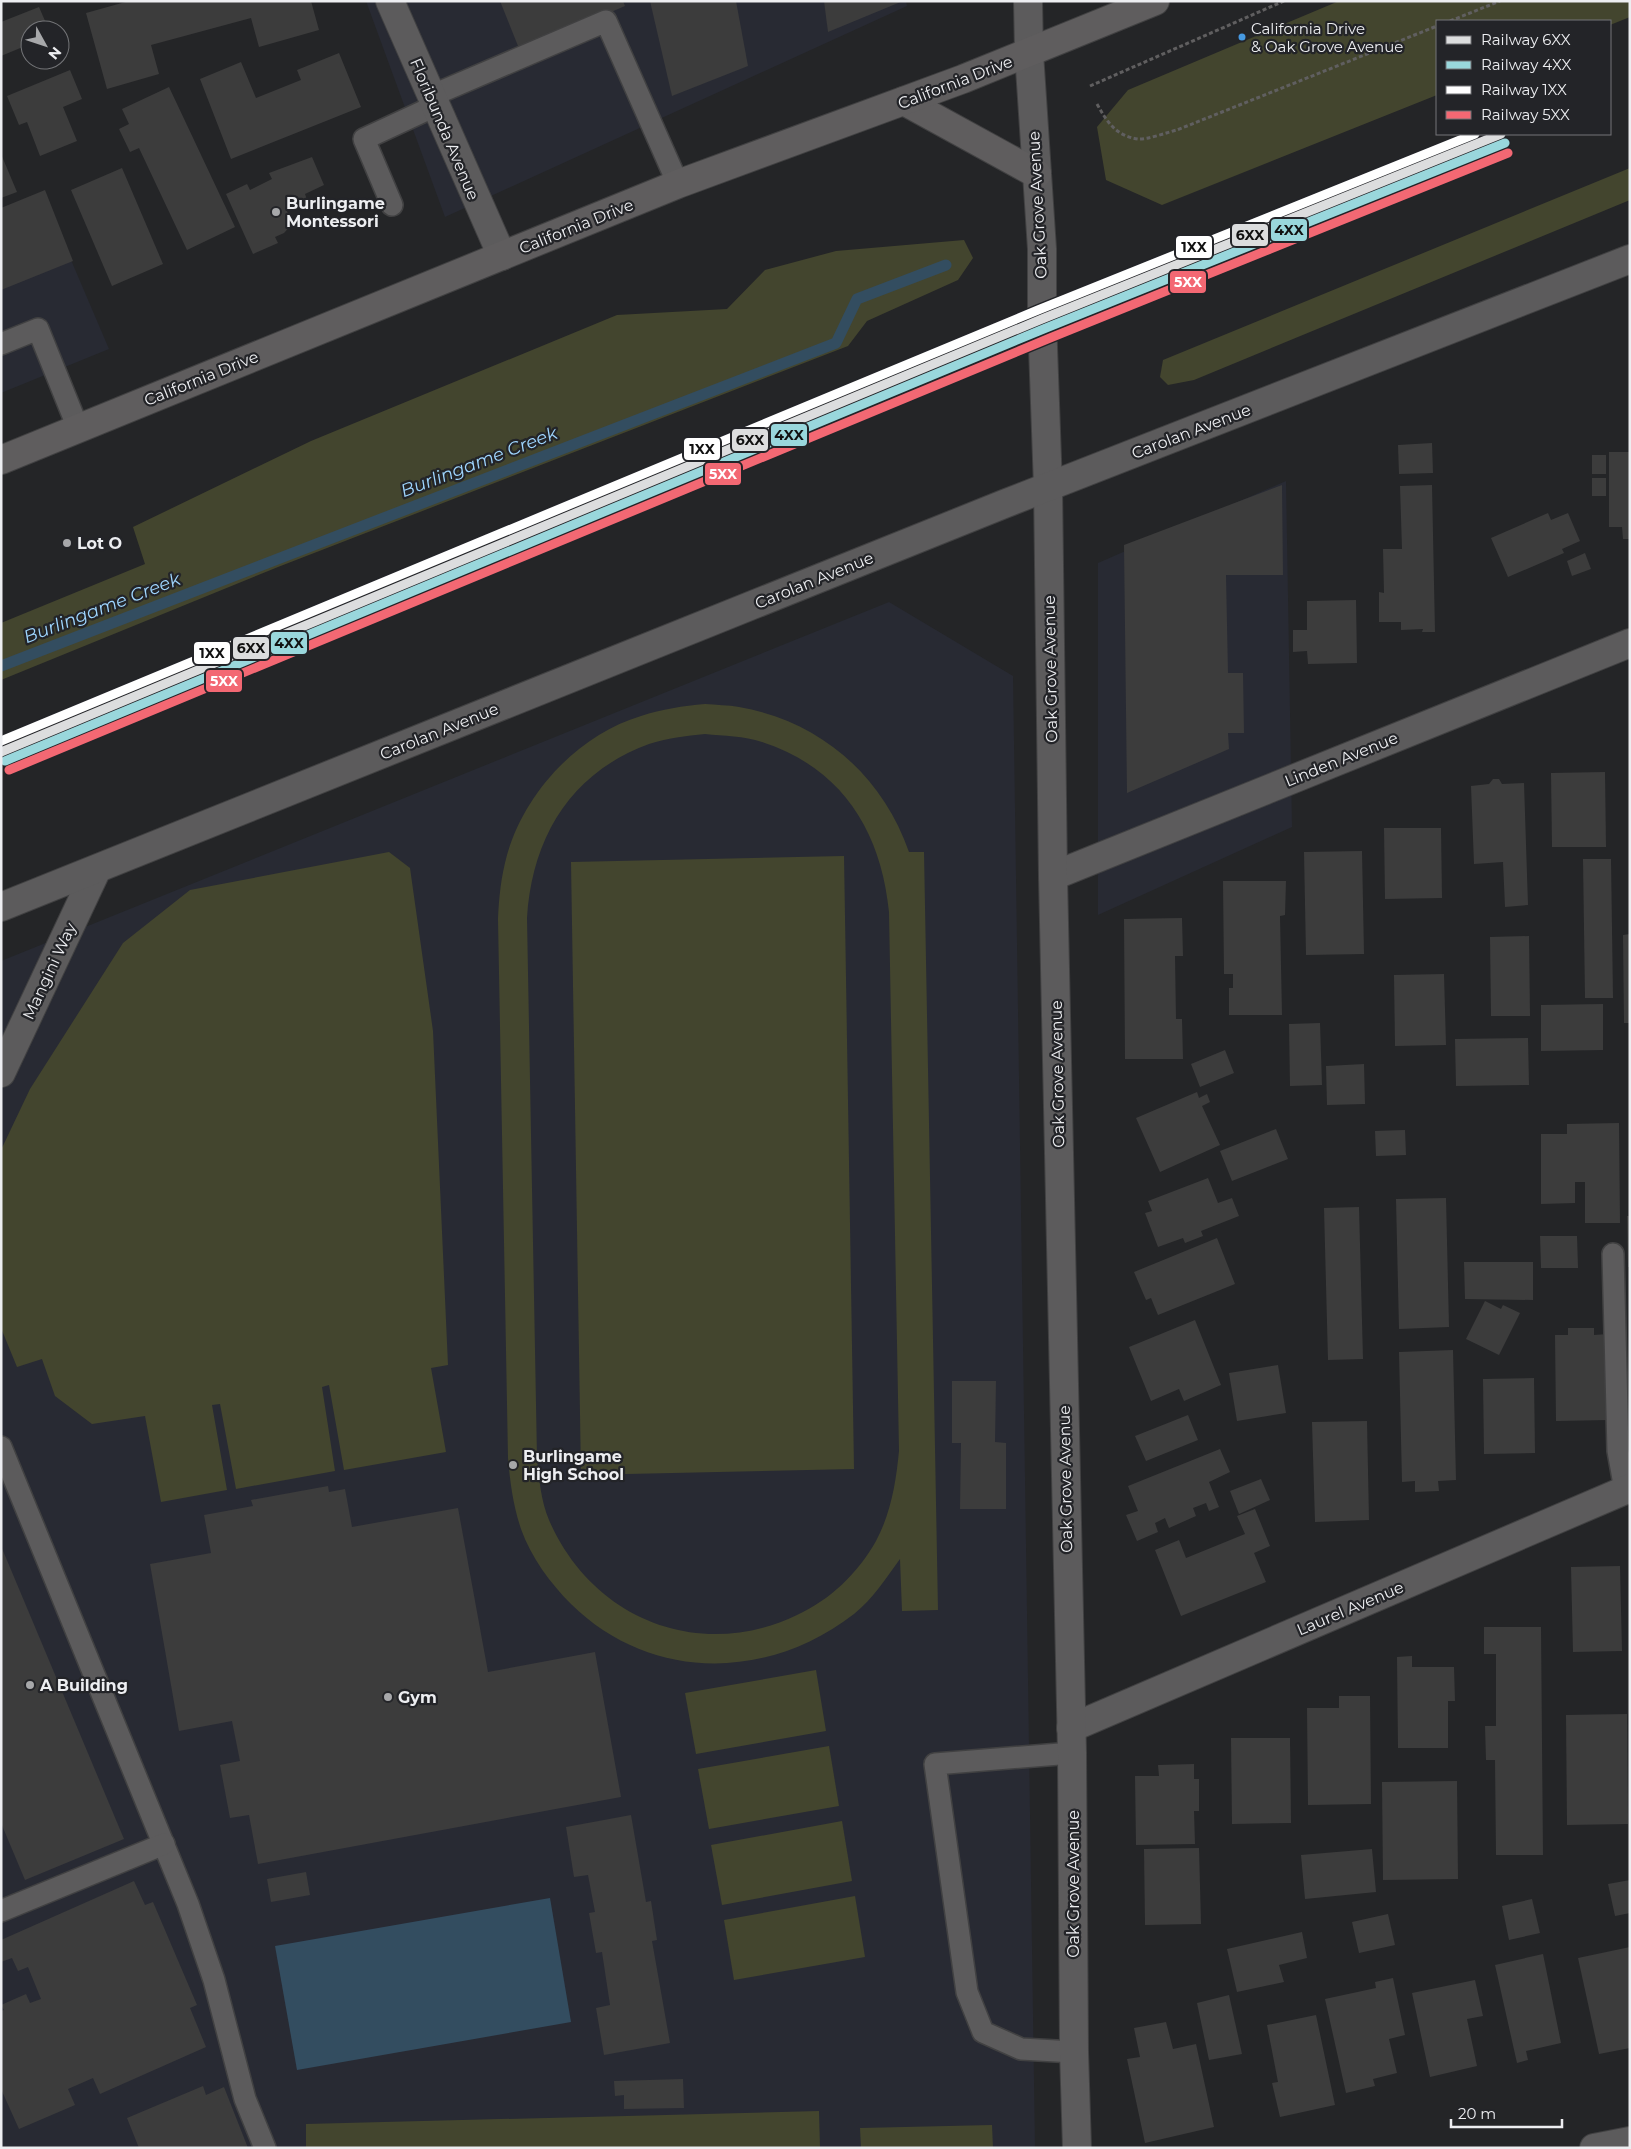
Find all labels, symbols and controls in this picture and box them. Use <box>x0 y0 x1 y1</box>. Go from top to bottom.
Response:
place label: California Drive & Oak Grove Avenue <box>1251 19 1403 56</box>
north arrow <box>20 20 70 70</box>
legend <box>1436 20 1611 135</box>
text: Railway 6XX <box>1481 30 1571 49</box>
marker: California Drive & Oak Grove Avenue <box>1237 32 1247 42</box>
text: N <box>44 43 65 63</box>
street label: California Drive <box>895 52 1015 113</box>
street label: Floribunda Avenue <box>406 55 483 203</box>
text: Railway 4XX <box>1481 55 1572 74</box>
text: Railway 1XX <box>1481 80 1567 99</box>
text: Railway 5XX <box>1481 105 1570 124</box>
street label: Oak Grove Avenue <box>1024 131 1051 279</box>
place label: Burlingame Montessori <box>286 194 385 231</box>
street label: California Drive <box>516 195 636 258</box>
marker: Burlingame Montessori <box>270 206 282 218</box>
line badge: 4XX <box>1270 218 1308 242</box>
text: 4XX <box>1274 221 1304 239</box>
line badge: 6XX <box>1231 223 1269 247</box>
text: 6XX <box>1236 226 1264 244</box>
line badge: 1XX <box>1175 235 1213 259</box>
text: 1XX <box>1181 238 1207 256</box>
line badge: 5XX <box>1169 270 1207 294</box>
text: 5XX <box>1174 273 1202 291</box>
street label: California Drive <box>141 347 261 410</box>
street label: Carolan Avenue <box>1129 400 1253 463</box>
water label: Burlingame Creek <box>397 421 562 502</box>
line badge: 4XX <box>770 423 808 447</box>
text: 4XX <box>774 426 804 444</box>
line badge: 6XX <box>731 428 769 452</box>
text: 6XX <box>736 431 764 449</box>
line badge: 1XX <box>683 437 721 461</box>
text: 1XX <box>689 440 715 458</box>
line badge: 5XX <box>704 462 742 486</box>
text: 5XX <box>709 465 737 483</box>
place label: Lot O <box>77 534 122 553</box>
marker: Lot O <box>61 537 73 549</box>
street label: Carolan Avenue <box>752 548 876 613</box>
water label: Burlingame Creek <box>20 567 185 648</box>
street label: Oak Grove Avenue <box>1040 595 1061 743</box>
line badge: 4XX <box>270 631 308 655</box>
text: 4XX <box>274 634 304 652</box>
line badge: 6XX <box>232 636 270 660</box>
text: 6XX <box>237 639 265 657</box>
line badge: 1XX <box>193 641 231 665</box>
text: 1XX <box>199 644 225 662</box>
line badge: 5XX <box>205 669 243 693</box>
text: 5XX <box>210 672 238 690</box>
street label: Carolan Avenue <box>377 699 501 764</box>
street label: Linden Avenue <box>1282 728 1401 791</box>
street label: Mangini Way <box>19 919 80 1023</box>
street label: Oak Grove Avenue <box>1047 1000 1068 1148</box>
street label: Oak Grove Avenue <box>1055 1405 1076 1553</box>
place label: Burlingame High School <box>523 1447 624 1484</box>
marker: Burlingame High School <box>507 1459 519 1471</box>
street label: Laurel Avenue <box>1294 1577 1407 1640</box>
place label: A Building <box>39 1676 128 1695</box>
marker: A Building <box>24 1679 36 1691</box>
place label: Gym <box>398 1688 437 1707</box>
marker: Gym <box>382 1691 394 1703</box>
street label: Oak Grove Avenue <box>1064 1810 1083 1958</box>
scale bar <box>1451 2096 1562 2128</box>
text: 20 m <box>1458 2104 1496 2123</box>

